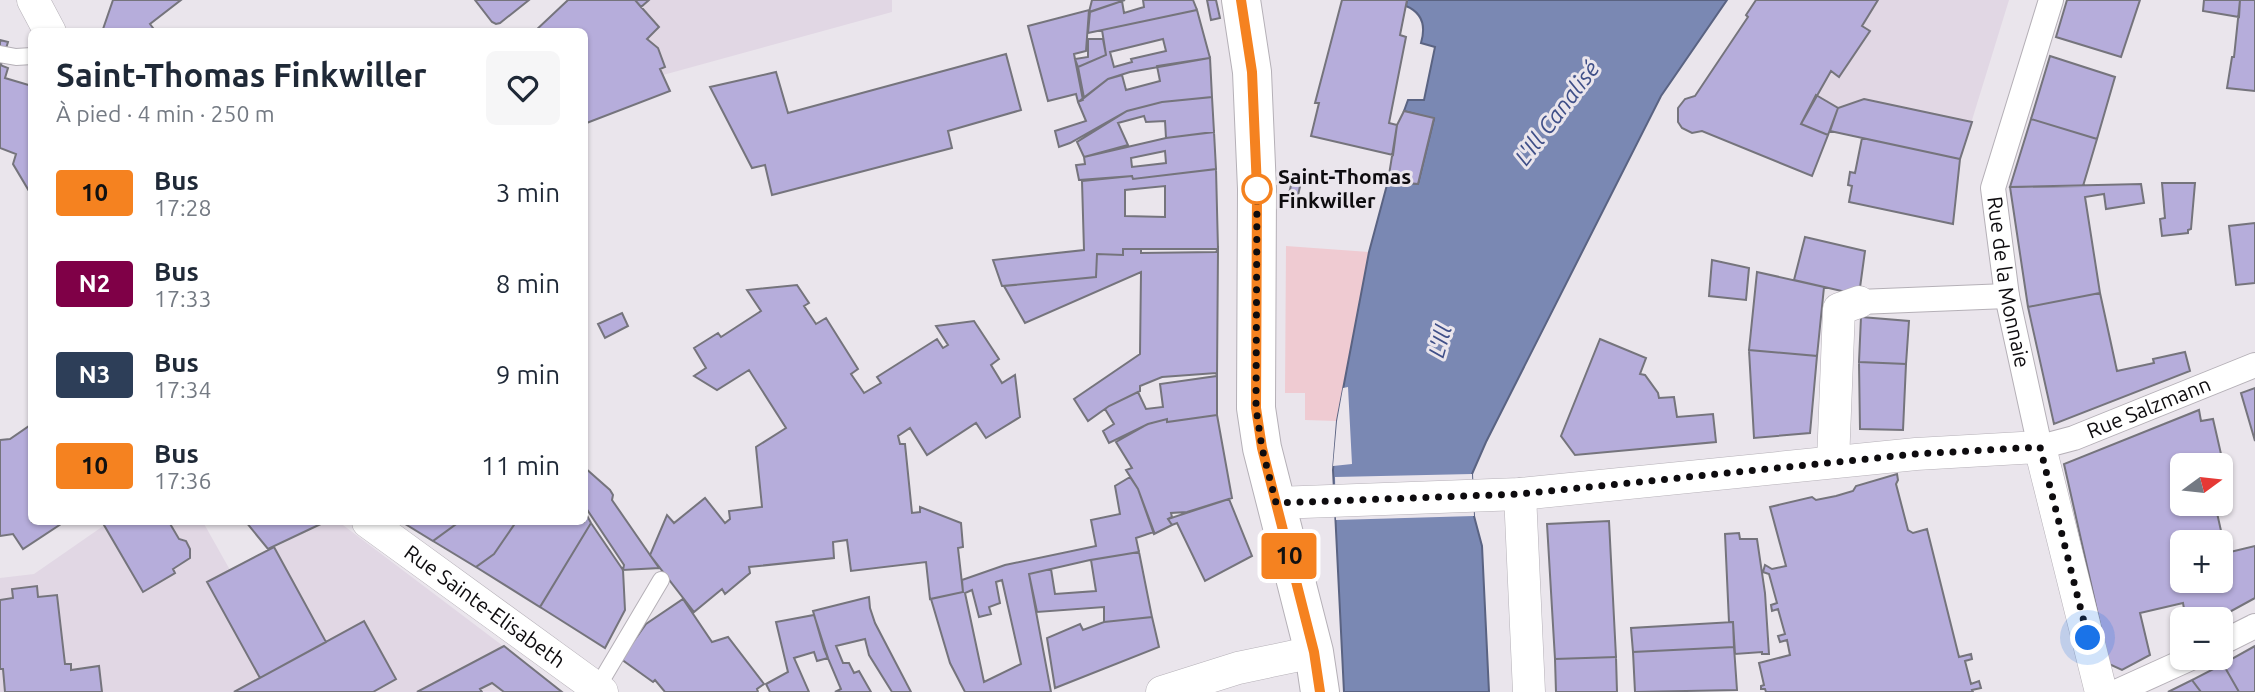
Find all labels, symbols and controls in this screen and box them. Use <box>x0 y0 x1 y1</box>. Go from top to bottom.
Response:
button: heart <box>486 51 560 125</box>
text: Saint-Thomas Finkwiller <box>56 56 427 93</box>
water label: L'Ill Canalisé <box>1510 56 1604 169</box>
text: À pied · 4 min · 250 m <box>56 101 275 126</box>
place label: Saint-Thomas Finkwiller <box>1278 164 1411 212</box>
text: Bus <box>154 166 199 195</box>
marker: Saint-Thomas Finkwiller <box>1242 174 1272 204</box>
text: 3 min <box>496 178 560 207</box>
text: 10 <box>81 179 108 206</box>
text: 17:28 <box>154 195 212 220</box>
street label: Rue de la Monnaie <box>1983 195 2035 370</box>
text: Bus <box>154 257 199 286</box>
text: 8 min <box>496 269 560 298</box>
text: N2 <box>79 270 110 297</box>
text: 17:33 <box>154 286 212 311</box>
water label: L'Ill <box>1423 321 1456 360</box>
text: Bus <box>154 348 199 377</box>
text: 9 min <box>496 360 560 389</box>
text: N3 <box>79 361 110 388</box>
street label: Rue Salzmann <box>2083 371 2214 443</box>
text: 17:34 <box>154 377 212 402</box>
text: Bus <box>154 439 199 468</box>
text: 11 min <box>481 451 560 480</box>
text: 10 <box>81 452 108 479</box>
north arrow <box>2170 453 2233 516</box>
map controls <box>2170 453 2233 670</box>
text: 17:36 <box>154 468 212 493</box>
button: + <box>2170 530 2233 593</box>
line badge: 10 <box>1258 533 1320 579</box>
street label: Rue Sainte-Elisabeth <box>400 539 570 672</box>
text: 10 <box>1275 542 1303 569</box>
button: − <box>2170 607 2233 670</box>
your location <box>2070 620 2105 655</box>

